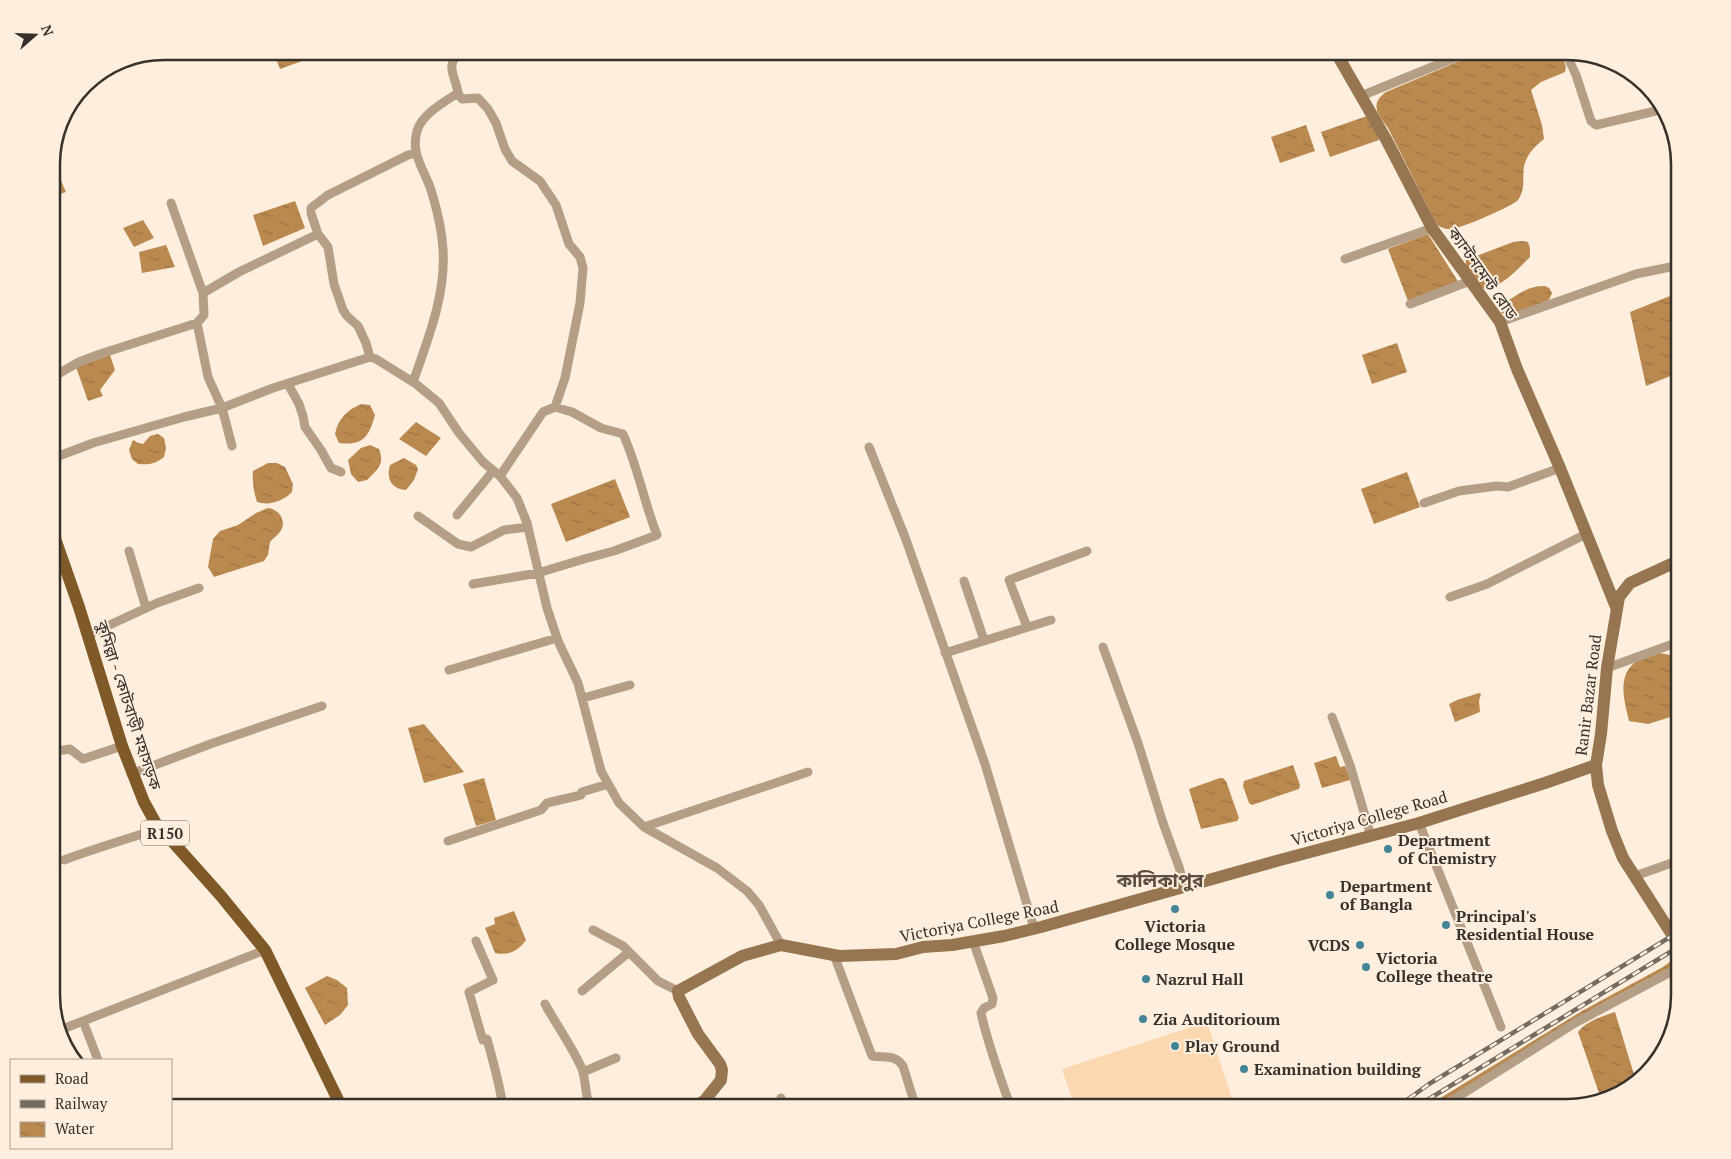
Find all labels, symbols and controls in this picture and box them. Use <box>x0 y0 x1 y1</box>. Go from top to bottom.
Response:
north arrow <box>10 10 60 60</box>
text: N <box>37 22 59 39</box>
street label: ক্যান্টনমেন্ট রোড <box>1442 222 1523 324</box>
street label: কুমিল্লা - কোটবাড়ী মহাসড়ক <box>91 616 167 794</box>
street label: Ranir Bazar Road <box>1570 633 1606 757</box>
street label: Victoriya College Road <box>1288 785 1450 851</box>
road number: R150 <box>141 820 189 846</box>
place label: Department of Chemistry <box>1398 829 1497 869</box>
marker: Department of Chemistry <box>1382 843 1394 855</box>
district label: কালিকাপুর <box>1116 867 1204 892</box>
place label: Department of Bangla <box>1340 875 1433 915</box>
marker: Department of Bangla <box>1324 889 1336 901</box>
street label: Victoriya College Road <box>898 895 1060 947</box>
marker: Victoria College Mosque <box>1169 903 1181 915</box>
place label: Principal's Residential House <box>1456 905 1595 945</box>
place label: Victoria College Mosque <box>1115 915 1236 955</box>
marker: Principal's Residential House <box>1440 919 1452 931</box>
place label: VCDS <box>1308 934 1350 956</box>
marker: VCDS <box>1354 939 1366 951</box>
place label: Victoria College theatre <box>1376 947 1493 987</box>
marker: Victoria College theatre <box>1360 961 1372 973</box>
place label: Nazrul Hall <box>1156 968 1244 990</box>
marker: Nazrul Hall <box>1140 973 1152 985</box>
place label: Zia Auditorioum <box>1153 1008 1281 1030</box>
marker: Zia Auditorioum <box>1137 1013 1149 1025</box>
place label: Play Ground <box>1185 1035 1280 1057</box>
marker: Play Ground <box>1169 1040 1181 1052</box>
place label: Examination building <box>1254 1058 1422 1080</box>
legend <box>10 1059 172 1149</box>
marker: Examination building <box>1238 1063 1250 1075</box>
text: Road <box>55 1068 88 1088</box>
text: Railway <box>55 1093 108 1113</box>
text: Water <box>55 1118 95 1138</box>

